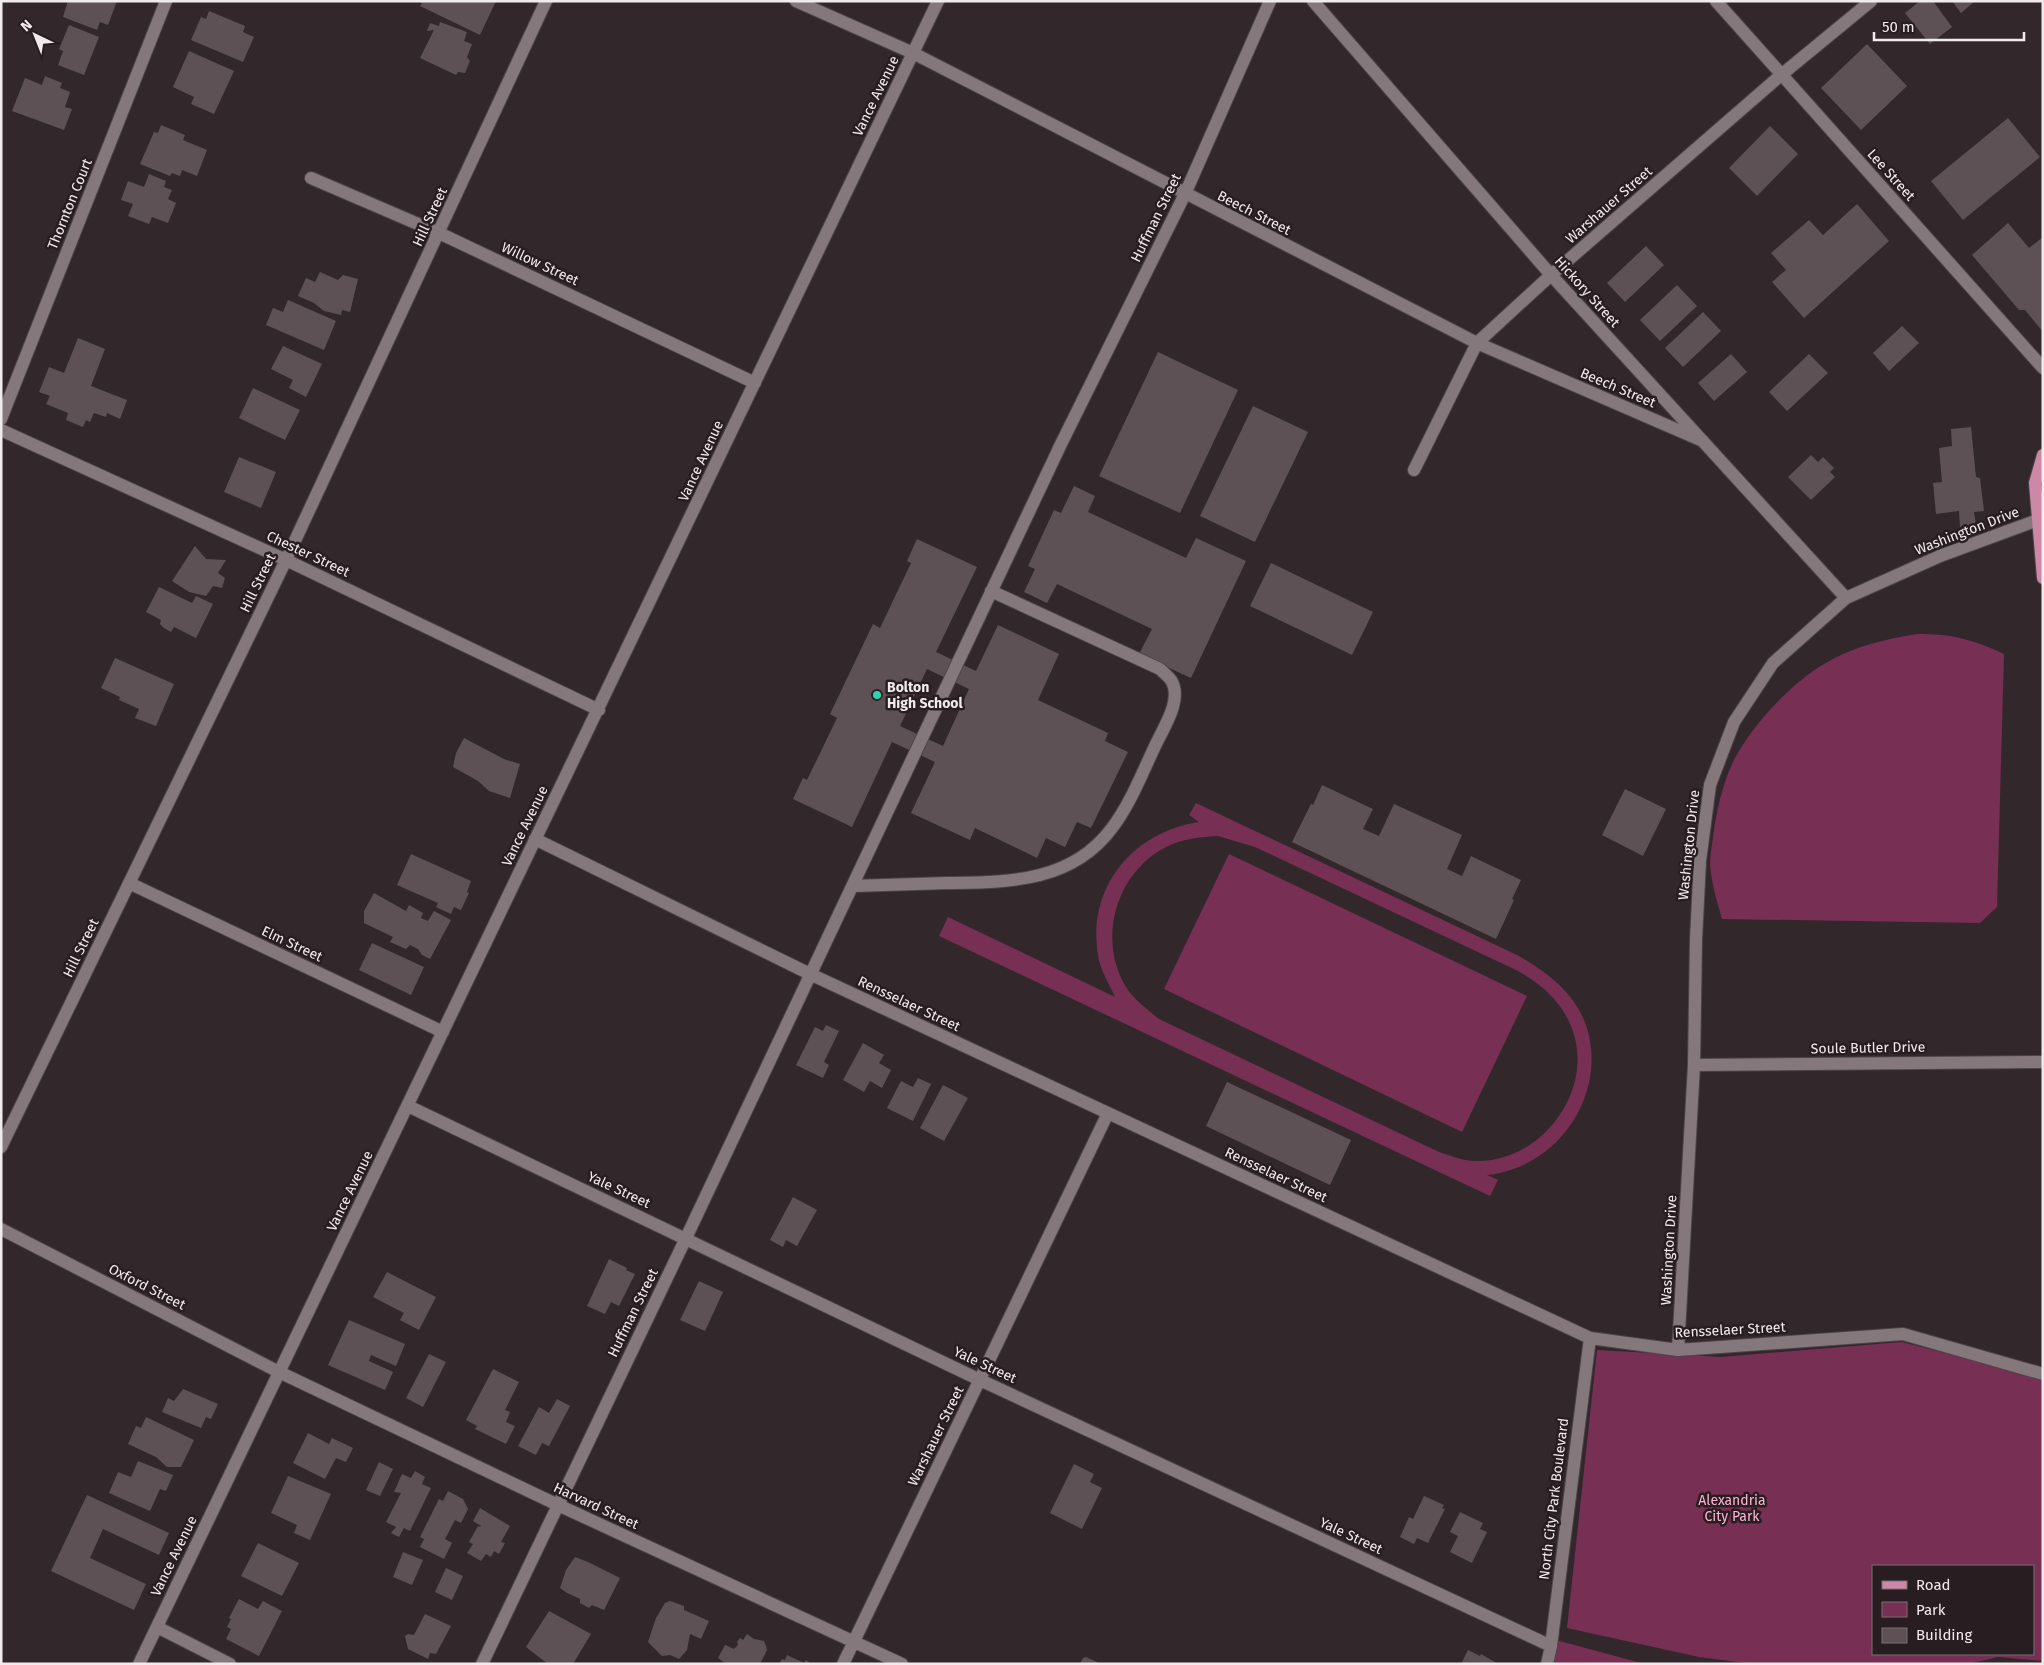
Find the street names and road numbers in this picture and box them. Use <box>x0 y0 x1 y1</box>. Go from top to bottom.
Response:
street label: Vance Avenue <box>849 53 903 139</box>
street label: Lee Street <box>1863 146 1919 205</box>
street label: Thornton Court <box>44 155 96 252</box>
street label: Warshauer Street <box>1562 162 1656 247</box>
street label: Huffman Street <box>1127 170 1185 265</box>
street label: Hill Street <box>409 184 451 249</box>
street label: Beech Street <box>1214 187 1294 239</box>
street label: Willow Street <box>499 239 582 290</box>
street label: Hickory Street <box>1551 253 1624 332</box>
street label: Beech Street <box>1578 364 1659 412</box>
street label: Vance Avenue <box>675 418 727 504</box>
street label: Washington Drive <box>1912 503 2022 559</box>
street label: Chester Street <box>264 527 353 581</box>
street label: Hill Street <box>236 550 280 615</box>
street label: Vance Avenue <box>498 783 552 869</box>
street label: Washington Drive <box>1675 789 1703 901</box>
street label: Hill Street <box>59 915 103 980</box>
street label: Elm Street <box>259 923 326 966</box>
street label: Rensselaer Street <box>855 973 964 1036</box>
street label: Soule Butler Drive <box>1811 1039 1925 1057</box>
street label: Rensselaer Street <box>1222 1144 1331 1207</box>
street label: Vance Avenue <box>323 1148 377 1234</box>
street label: Yale Street <box>585 1168 654 1212</box>
street label: Washington Drive <box>1658 1194 1680 1306</box>
street label: Oxford Street <box>106 1260 189 1314</box>
street label: Huffman Street <box>604 1265 662 1360</box>
street label: Rensselaer Street <box>1674 1319 1787 1341</box>
street label: Yale Street <box>951 1343 1020 1387</box>
street label: Warshauer Street <box>904 1382 968 1489</box>
street label: North City Park Boulevard <box>1536 1417 1572 1581</box>
street label: Harvard Street <box>551 1479 642 1534</box>
street label: Vance Avenue <box>147 1513 201 1599</box>
street label: Yale Street <box>1317 1514 1386 1558</box>

